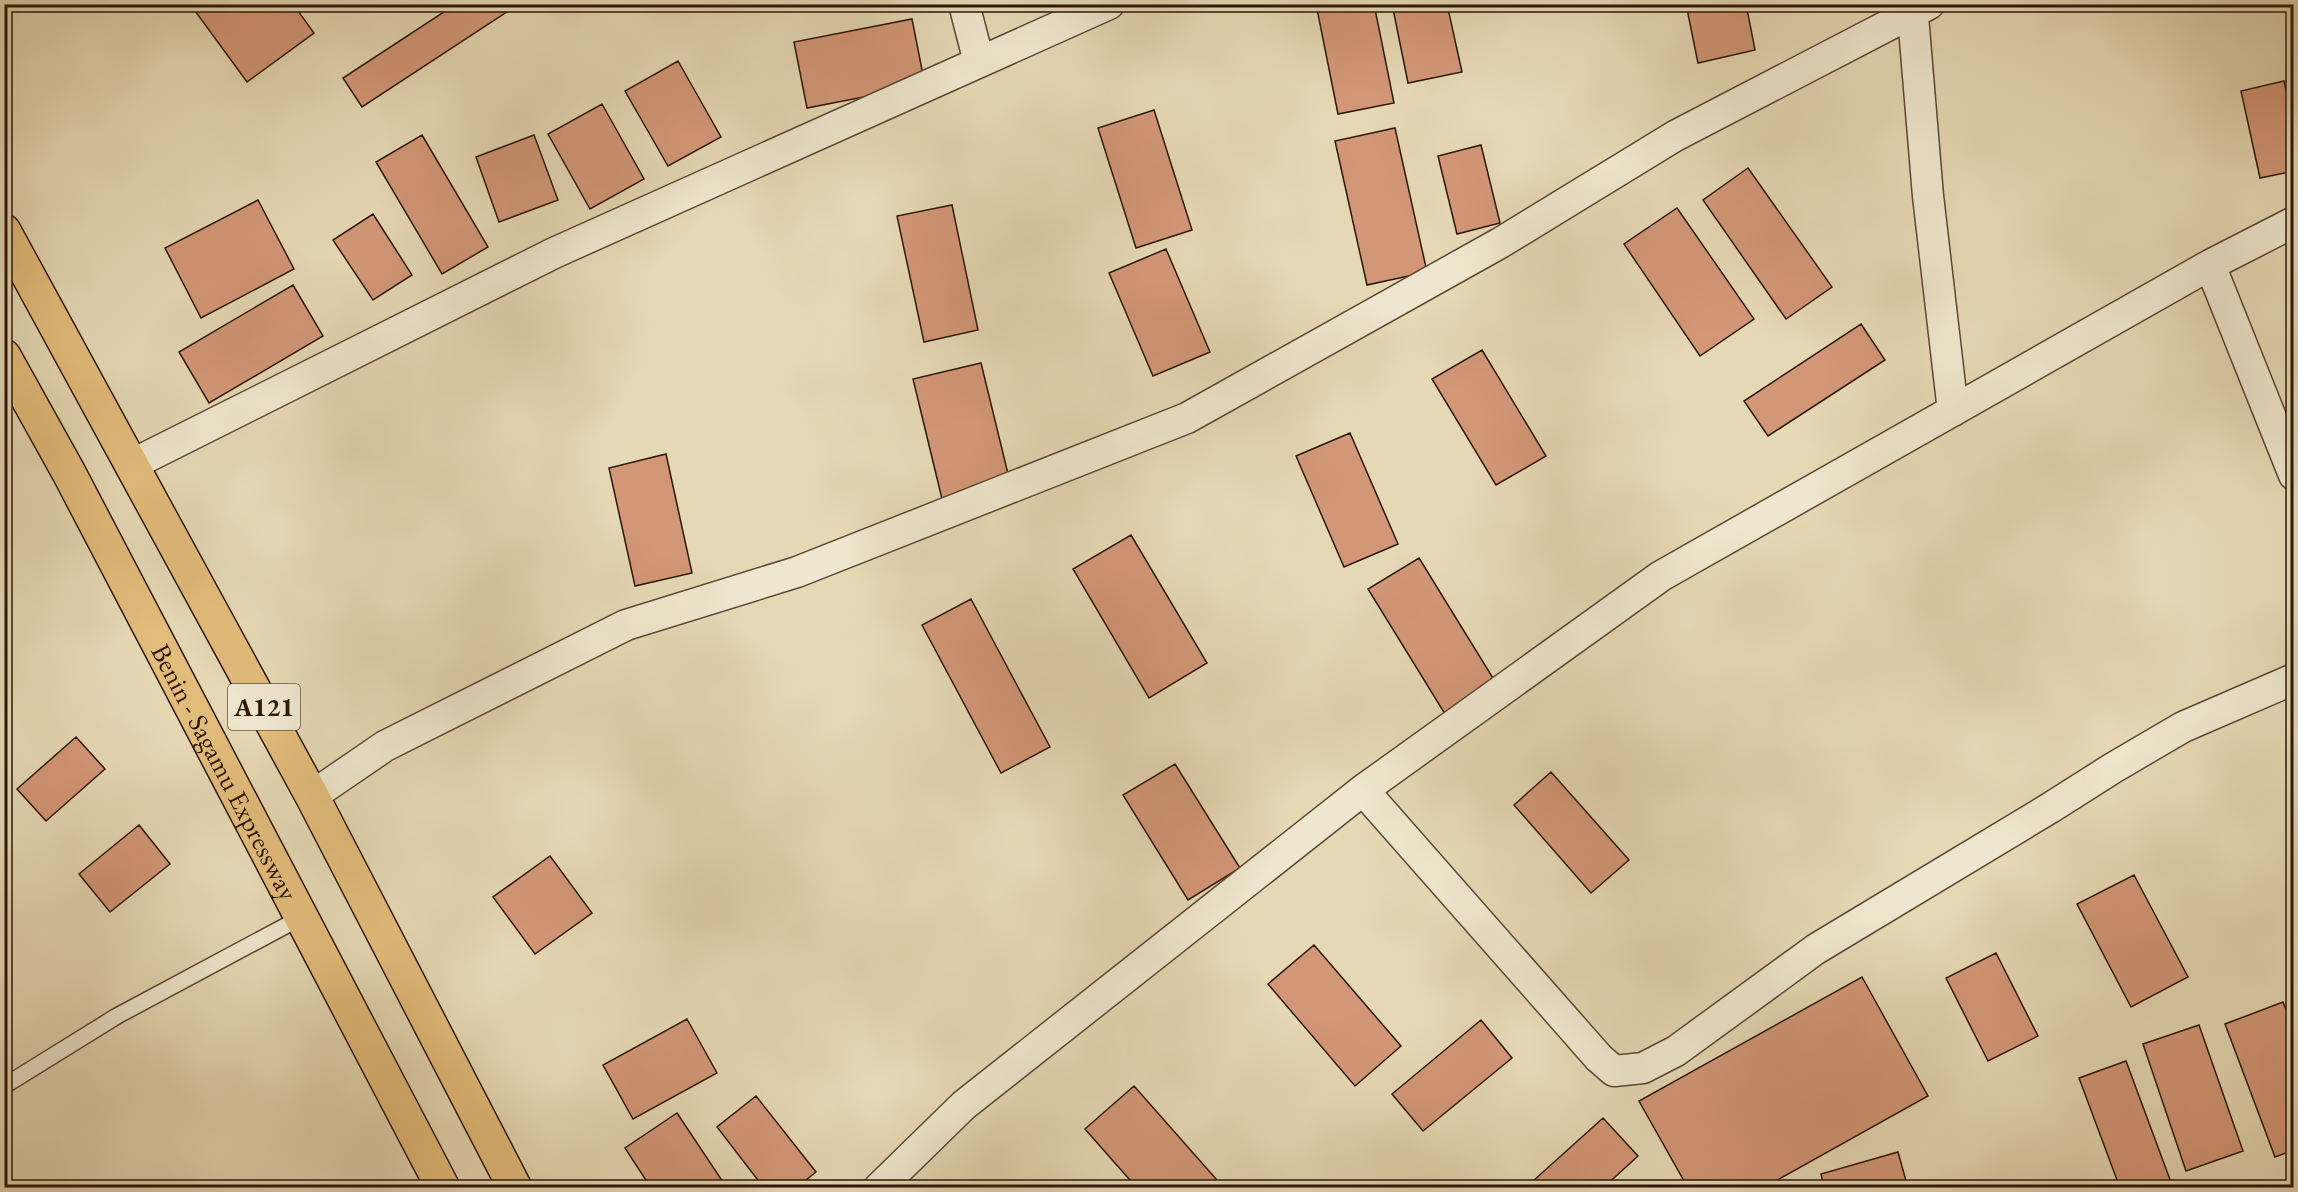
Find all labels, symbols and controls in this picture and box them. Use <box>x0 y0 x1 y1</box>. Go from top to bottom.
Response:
street label: Benin - Sagamu Expressway <box>144 638 307 906</box>
road number: A121 <box>228 684 300 730</box>

